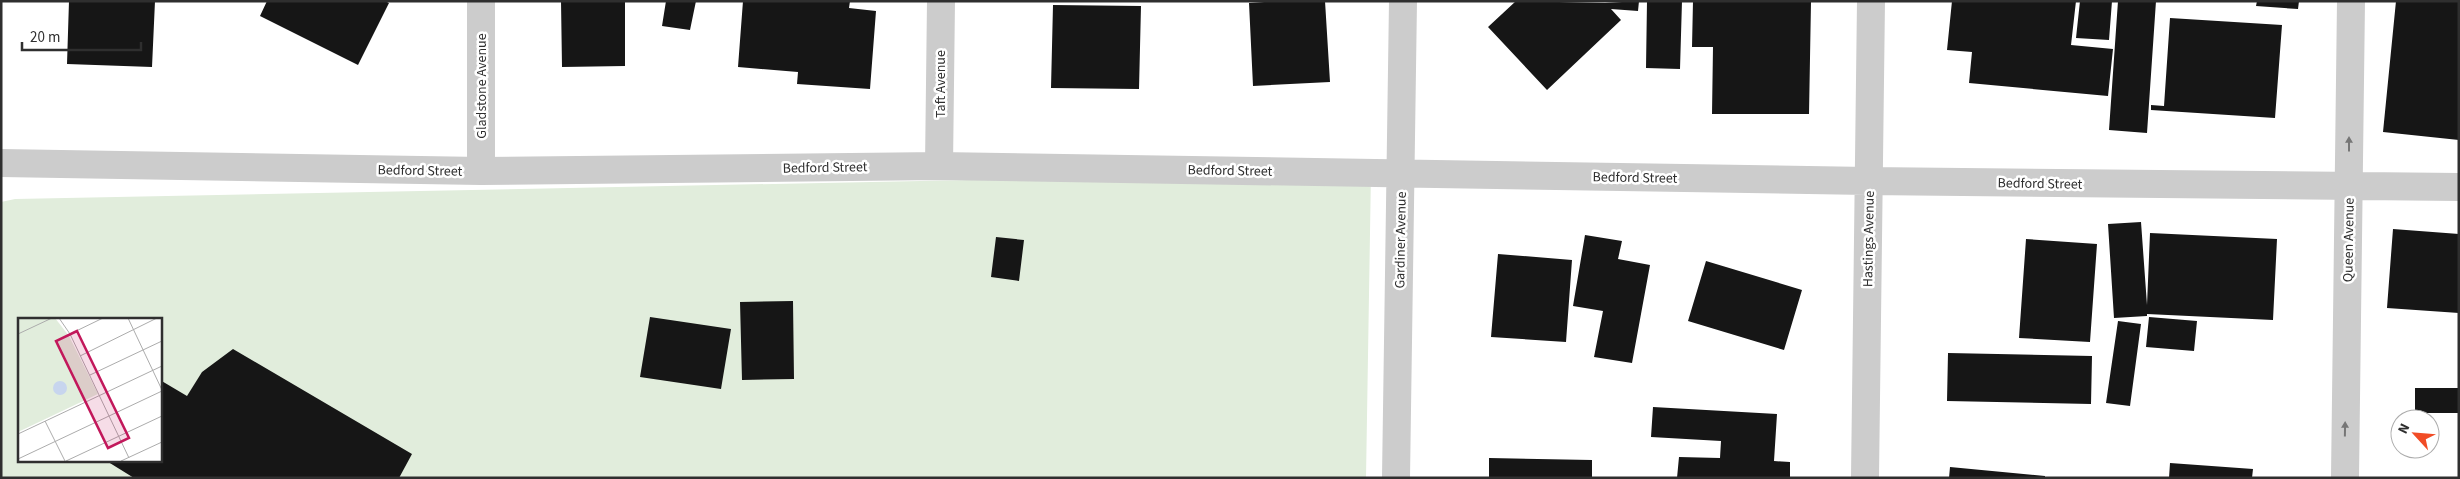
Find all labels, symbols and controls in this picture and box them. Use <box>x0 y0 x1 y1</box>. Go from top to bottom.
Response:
scale bar <box>22 20 141 52</box>
text: 20 m <box>30 27 60 48</box>
street label: Gladstone Avenue <box>472 33 492 139</box>
street label: Taft Avenue <box>931 50 951 118</box>
one-way arrow <box>2345 136 2353 152</box>
street label: Bedford Street <box>782 157 868 179</box>
street label: Bedford Street <box>377 160 463 182</box>
street label: Bedford Street <box>1187 160 1273 182</box>
street label: Bedford Street <box>1592 167 1678 189</box>
street label: Bedford Street <box>1997 173 2083 195</box>
street label: Gardiner Avenue <box>1390 191 1412 289</box>
street label: Hastings Avenue <box>1858 191 1880 287</box>
street label: Queen Avenue <box>2338 198 2360 282</box>
inset map <box>18 318 161 462</box>
north arrow <box>2390 409 2440 459</box>
text: N <box>2393 420 2415 437</box>
one-way arrow <box>2342 421 2350 437</box>

